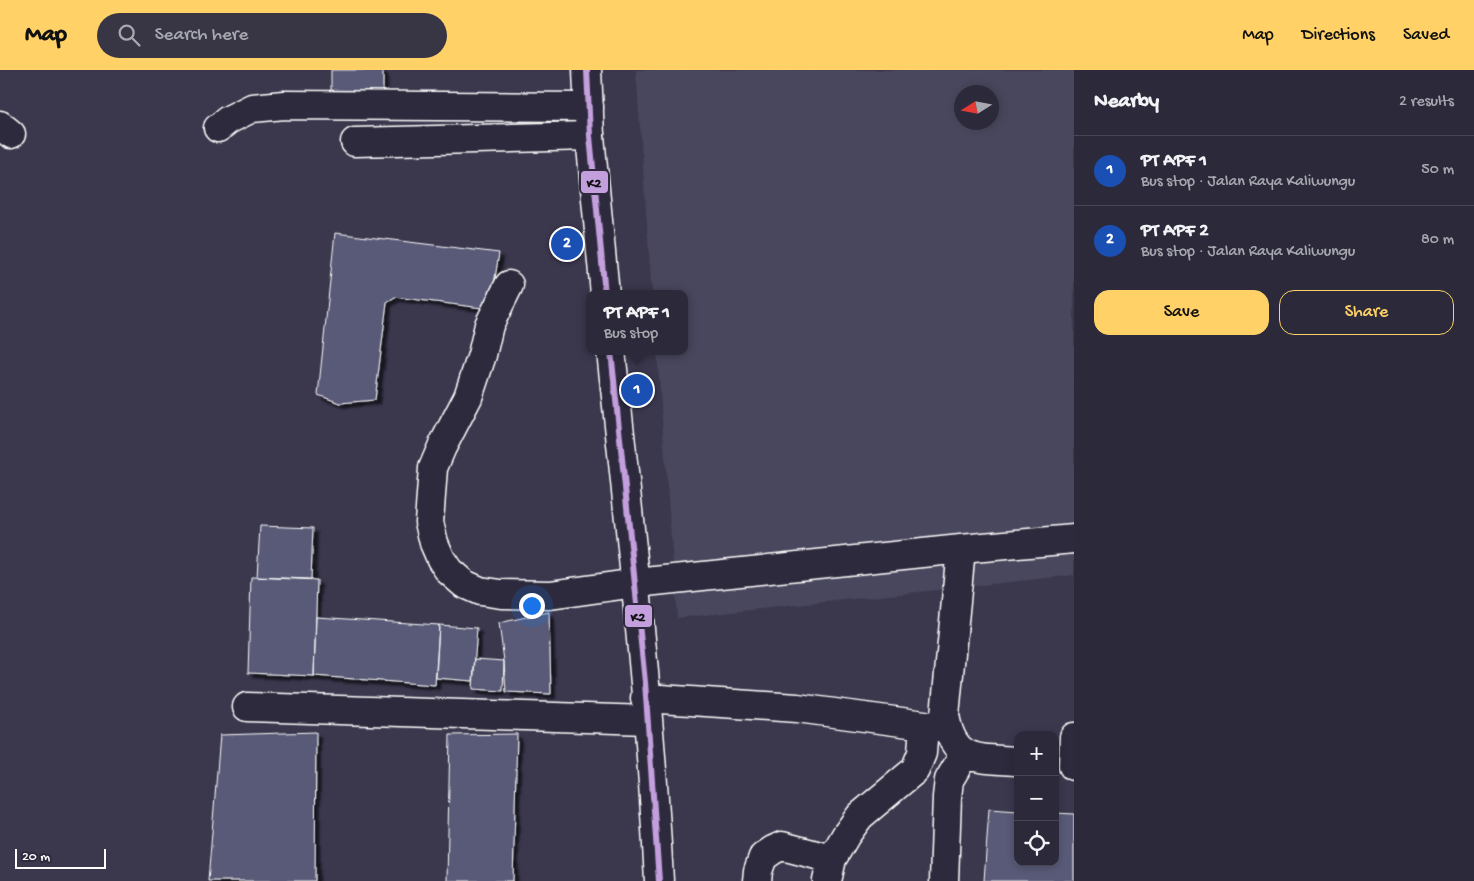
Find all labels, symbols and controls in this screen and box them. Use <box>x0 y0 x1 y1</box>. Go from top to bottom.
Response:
search box <box>97 13 447 58</box>
text: Map <box>25 21 67 50</box>
icon: search <box>115 21 143 49</box>
text: Search here <box>155 24 248 47</box>
text: Map <box>1242 25 1274 46</box>
text: Directions <box>1302 25 1375 46</box>
text: Saved <box>1403 25 1449 46</box>
north arrow <box>954 85 999 130</box>
text: Nearby <box>1094 90 1159 115</box>
text: 2 results <box>1399 93 1454 112</box>
text: PT APF 1 <box>1141 150 1207 173</box>
text: 1 <box>1107 161 1113 180</box>
text: 50 m <box>1421 161 1454 180</box>
line badge: K2 <box>580 170 609 194</box>
text: Bus stop · Jalan Raya Kaliwungu <box>1141 173 1355 192</box>
text: K2 <box>586 176 601 193</box>
text: PT APF 2 <box>1141 220 1209 243</box>
pin: 2 <box>551 225 583 263</box>
text: 2 <box>1106 231 1114 250</box>
text: 80 m <box>1421 231 1454 250</box>
text: Bus stop · Jalan Raya Kaliwungu <box>1141 243 1355 262</box>
popup <box>586 290 688 355</box>
button: Save <box>1094 290 1269 335</box>
button: Share <box>1279 290 1454 335</box>
text: PT APF 1 <box>604 302 670 325</box>
text: Bus stop <box>604 325 658 344</box>
pin: 1 <box>621 371 653 409</box>
your location <box>519 593 545 619</box>
line badge: K2 <box>624 604 653 628</box>
text: K2 <box>630 610 645 627</box>
map controls <box>1014 731 1059 866</box>
button: + <box>1014 731 1059 776</box>
button: − <box>1014 776 1059 821</box>
button: locate <box>1014 821 1059 866</box>
scale bar <box>15 846 106 869</box>
text: 20 m <box>22 849 50 866</box>

